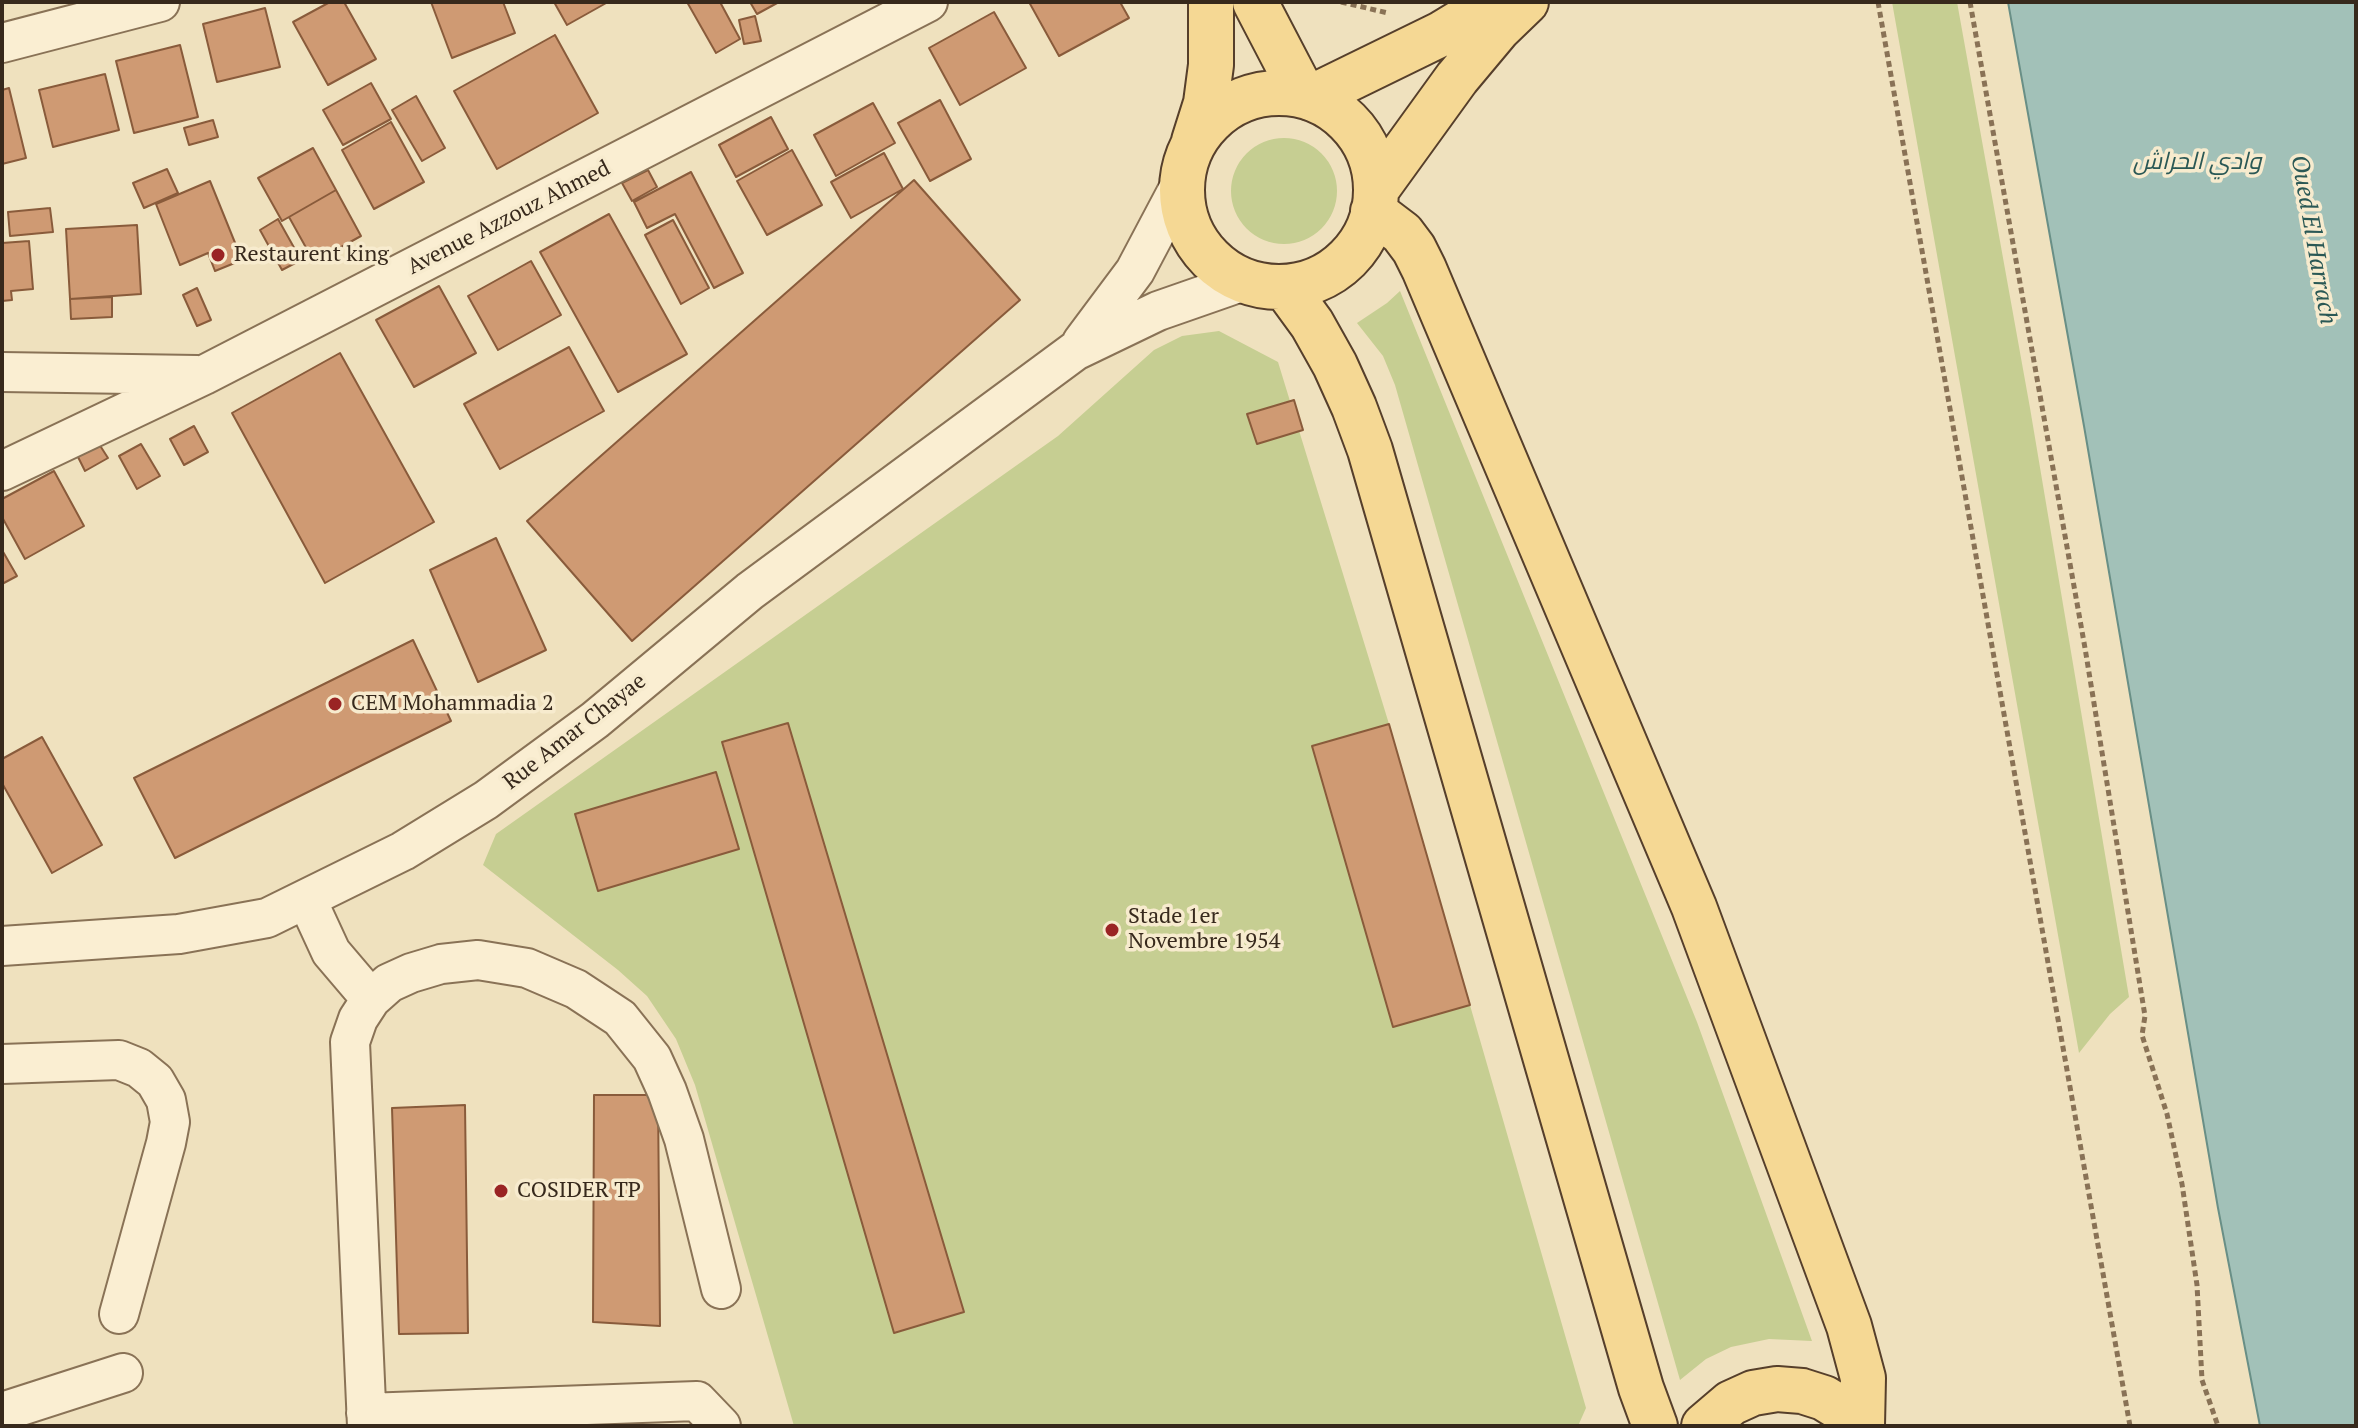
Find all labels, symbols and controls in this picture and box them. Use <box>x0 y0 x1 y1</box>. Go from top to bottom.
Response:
water label: وادي الحراش <box>2133 148 2261 176</box>
water label: Oued El Harrach <box>2284 153 2342 327</box>
street label: Avenue Azzouz Ahmed <box>403 155 615 281</box>
place label: Restaurent king <box>234 242 389 268</box>
marker: Restaurent king <box>209 246 227 264</box>
street label: Rue Amar Chayae <box>499 668 651 796</box>
place label: CEM Mohammadia 2 <box>351 691 554 717</box>
marker: CEM Mohammadia 2 <box>326 695 344 713</box>
place label: Stade 1er Novembre 1954 <box>1128 904 1280 956</box>
marker: Stade 1er Novembre 1954 <box>1103 921 1121 939</box>
place label: COSIDER TP <box>517 1178 641 1204</box>
marker: COSIDER TP <box>492 1182 510 1200</box>

